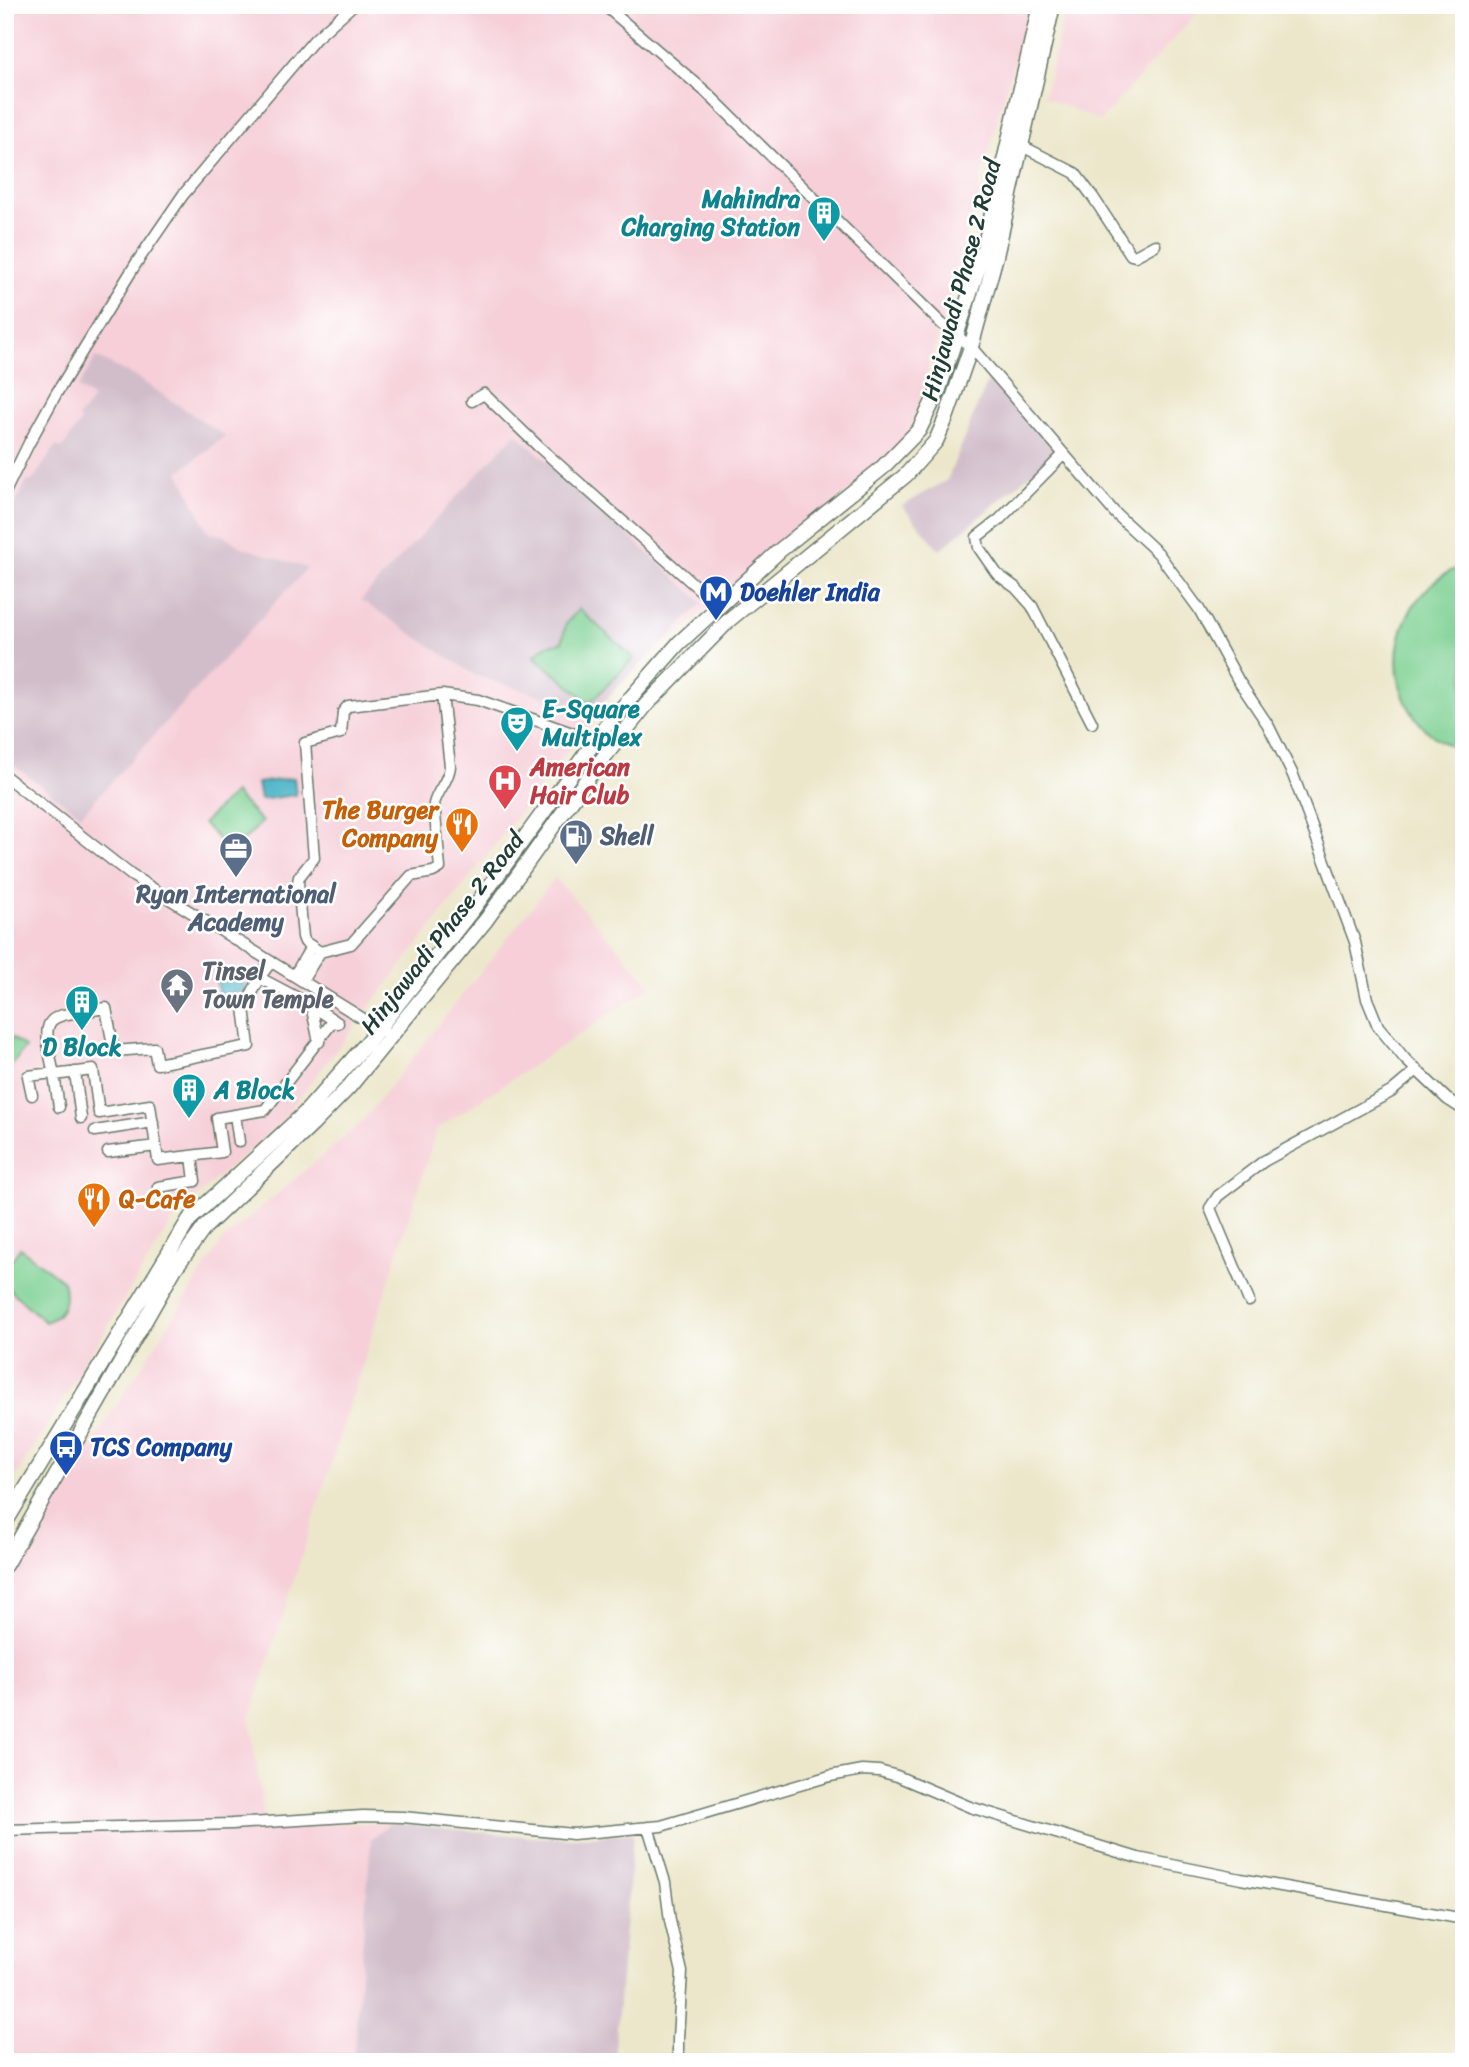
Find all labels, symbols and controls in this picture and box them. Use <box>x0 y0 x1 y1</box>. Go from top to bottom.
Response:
street label: Hinjawadi Phase 2 Road <box>909 152 1014 406</box>
place label: Mahindra Charging Station <box>620 178 801 248</box>
building icon: Mahindra Charging Station <box>805 194 843 243</box>
place label: Doehler India <box>740 571 881 613</box>
metro station icon: Doehler India <box>697 573 735 622</box>
place label: E-Square Multiplex <box>541 688 642 758</box>
theatre icon: E-Square Multiplex <box>498 704 536 753</box>
place label: American Hair Club <box>529 746 630 816</box>
hospital icon: American Hair Club <box>486 762 524 811</box>
place label: The Burger Company <box>322 789 440 859</box>
restaurant icon: The Burger Company <box>443 805 481 854</box>
place label: Shell <box>599 815 655 857</box>
fuel station icon: Shell <box>557 817 595 866</box>
street label: Hinjawadi Phase 2 Road <box>349 820 537 1044</box>
office icon: Ryan International Academy <box>217 830 255 879</box>
place label: Ryan International Academy <box>135 873 337 943</box>
place label: Tinsel Town Temple <box>202 950 334 1020</box>
temple icon: Tinsel Town Temple <box>158 966 196 1015</box>
building icon: D Block <box>63 983 101 1032</box>
place label: D Block <box>42 1026 122 1068</box>
place label: A Block <box>213 1069 295 1111</box>
building icon: A Block <box>170 1071 208 1120</box>
place label: Q-Cafe <box>119 1178 196 1220</box>
restaurant icon: Q-Cafe <box>75 1180 113 1229</box>
place label: TCS Company <box>90 1426 233 1468</box>
bus stop icon: TCS Company <box>47 1428 85 1477</box>

